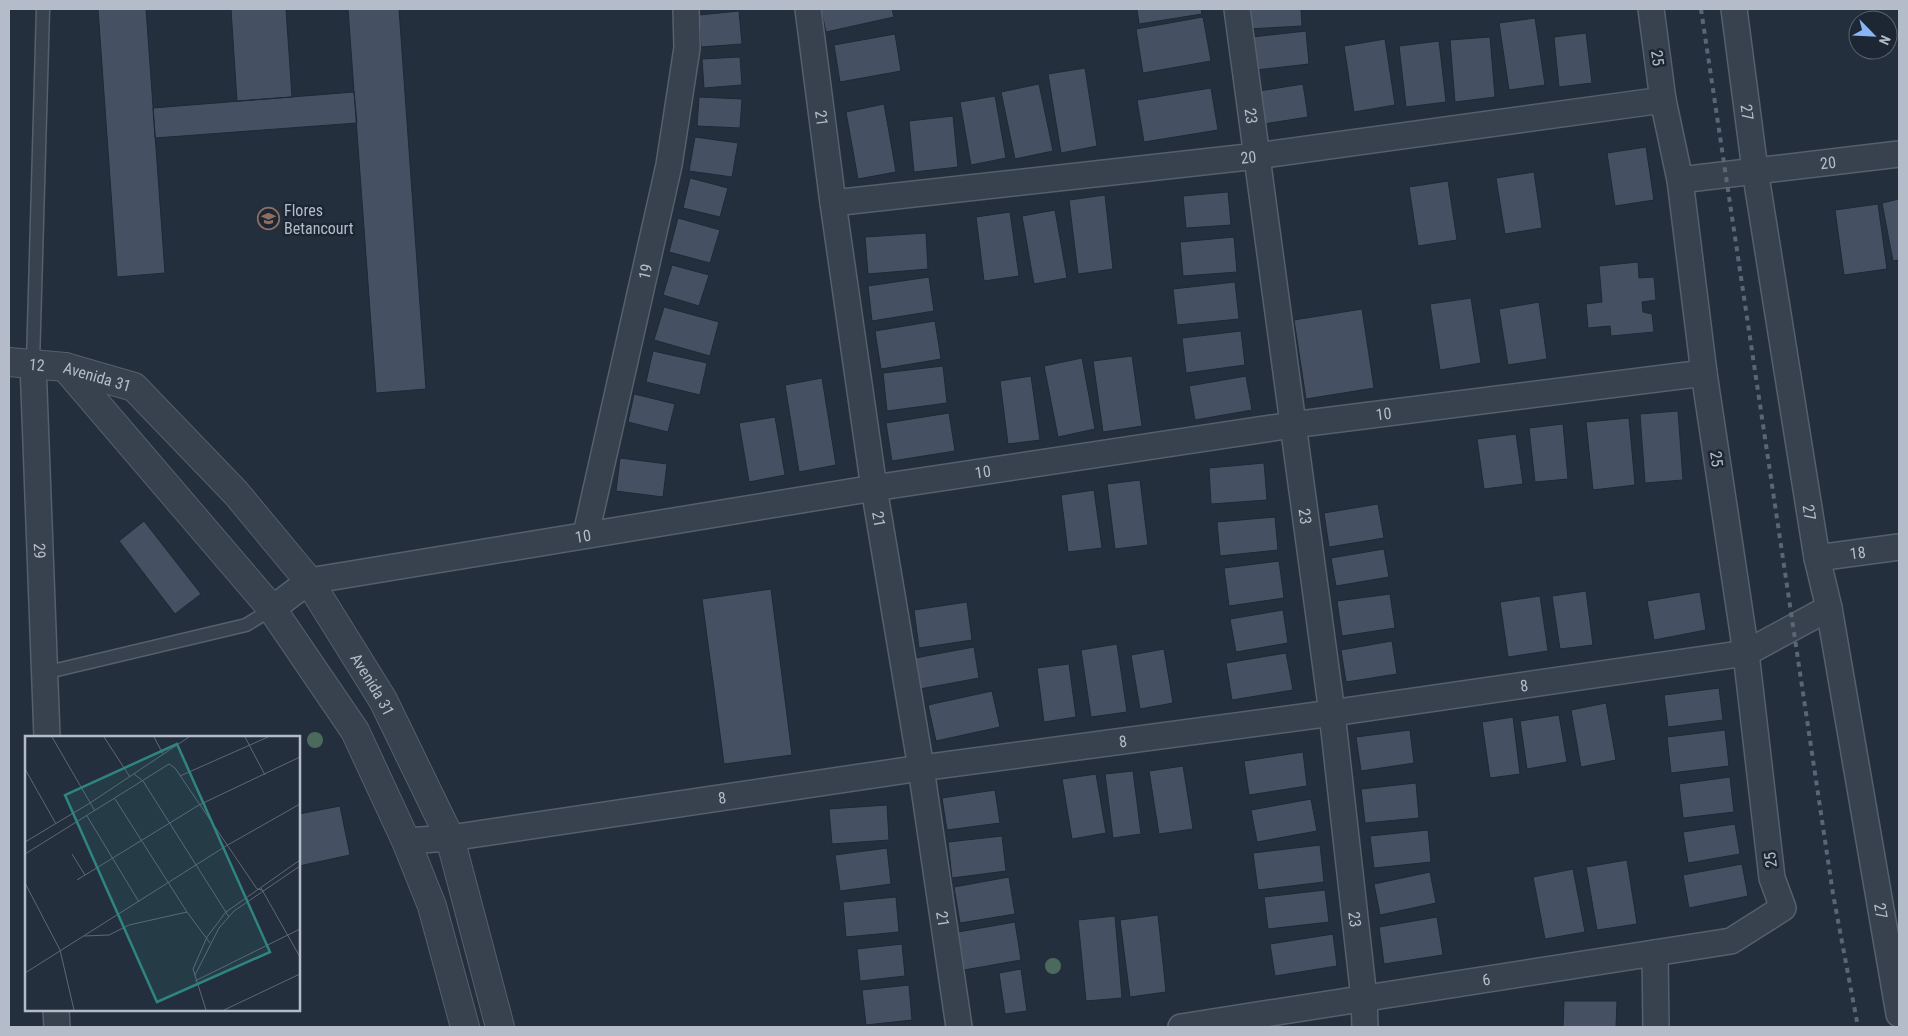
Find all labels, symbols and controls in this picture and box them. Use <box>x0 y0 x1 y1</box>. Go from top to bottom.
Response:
north arrow <box>1848 10 1898 60</box>
text: N <box>1876 33 1894 47</box>
street label: 25 <box>1647 49 1668 67</box>
street label: 27 <box>1737 103 1757 121</box>
street label: 23 <box>1240 107 1261 125</box>
street label: 21 <box>811 109 832 127</box>
street label: 20 <box>1240 147 1257 168</box>
street label: 20 <box>1819 153 1837 173</box>
place label: Flores Betancourt <box>284 201 354 238</box>
school or university icon: Flores Betancourt <box>256 207 280 231</box>
street label: 19 <box>635 262 657 281</box>
street label: 12 <box>28 355 46 375</box>
street label: Avenida 31 <box>61 358 133 396</box>
street label: 10 <box>1375 404 1393 424</box>
street label: 25 <box>1706 450 1727 468</box>
street label: 10 <box>974 462 992 483</box>
street label: 27 <box>1799 503 1820 522</box>
street label: 23 <box>1295 507 1315 526</box>
street label: 21 <box>868 510 889 528</box>
street label: 10 <box>574 526 592 547</box>
street label: 29 <box>30 543 49 559</box>
street label: 18 <box>1849 543 1867 564</box>
street label: Avenida 31 <box>346 650 398 719</box>
street label: 8 <box>1519 676 1529 696</box>
street label: 8 <box>1118 732 1128 751</box>
inset map <box>25 736 300 1011</box>
street label: 8 <box>717 788 727 808</box>
street label: 25 <box>1760 851 1781 869</box>
street label: 27 <box>1870 902 1891 920</box>
street label: 21 <box>932 910 953 928</box>
street label: 23 <box>1344 910 1365 928</box>
street label: 6 <box>1481 970 1492 990</box>

